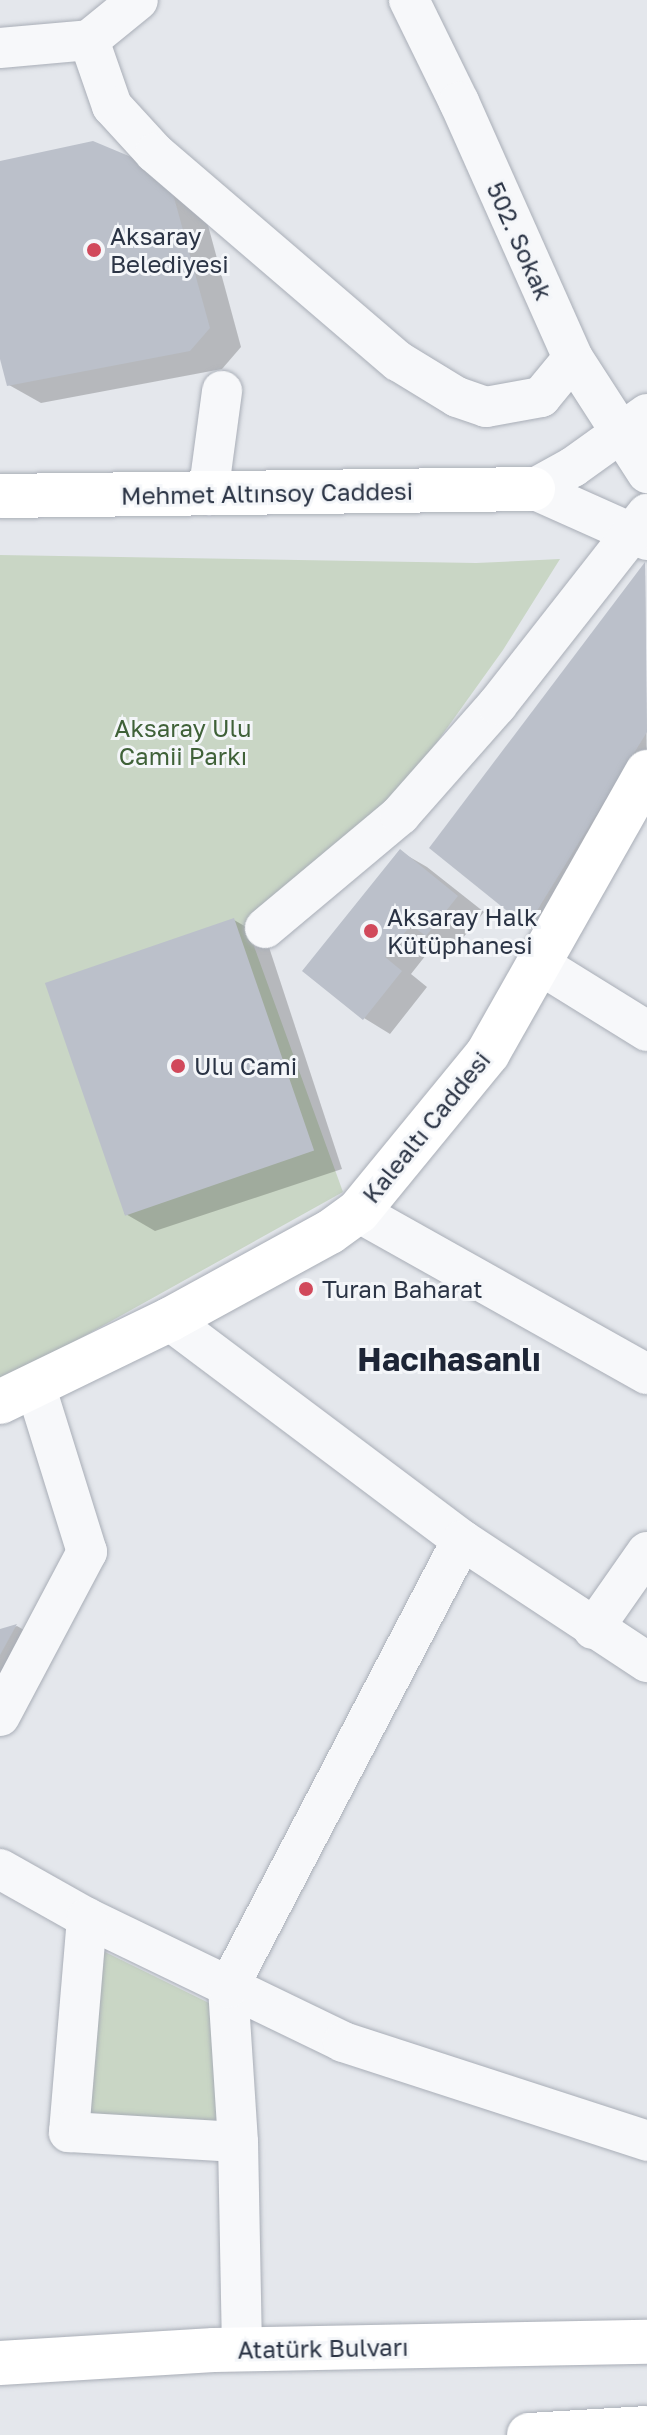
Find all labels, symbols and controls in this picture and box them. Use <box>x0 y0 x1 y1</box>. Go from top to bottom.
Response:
street label: 502. Sokak <box>481 178 559 304</box>
place label: Aksaray Belediyesi <box>110 222 229 278</box>
marker: Aksaray Belediyesi <box>85 241 103 259</box>
street label: Mehmet Altınsoy Caddesi <box>121 476 413 510</box>
park label: Aksaray Ulu Camii Parkı <box>114 714 252 770</box>
place label: Aksaray Halk Kütüphanesi <box>387 903 538 959</box>
marker: Aksaray Halk Kütüphanesi <box>362 922 380 940</box>
street label: Kalealtı Caddesi <box>356 1045 496 1209</box>
place label: Ulu Cami <box>194 1052 297 1080</box>
marker: Ulu Cami <box>169 1057 187 1075</box>
place label: Turan Baharat <box>322 1275 483 1303</box>
marker: Turan Baharat <box>297 1280 315 1298</box>
district label: Hacıhasanlı <box>357 1340 541 1378</box>
street label: Atatürk Bulvarı <box>237 2332 409 2364</box>

